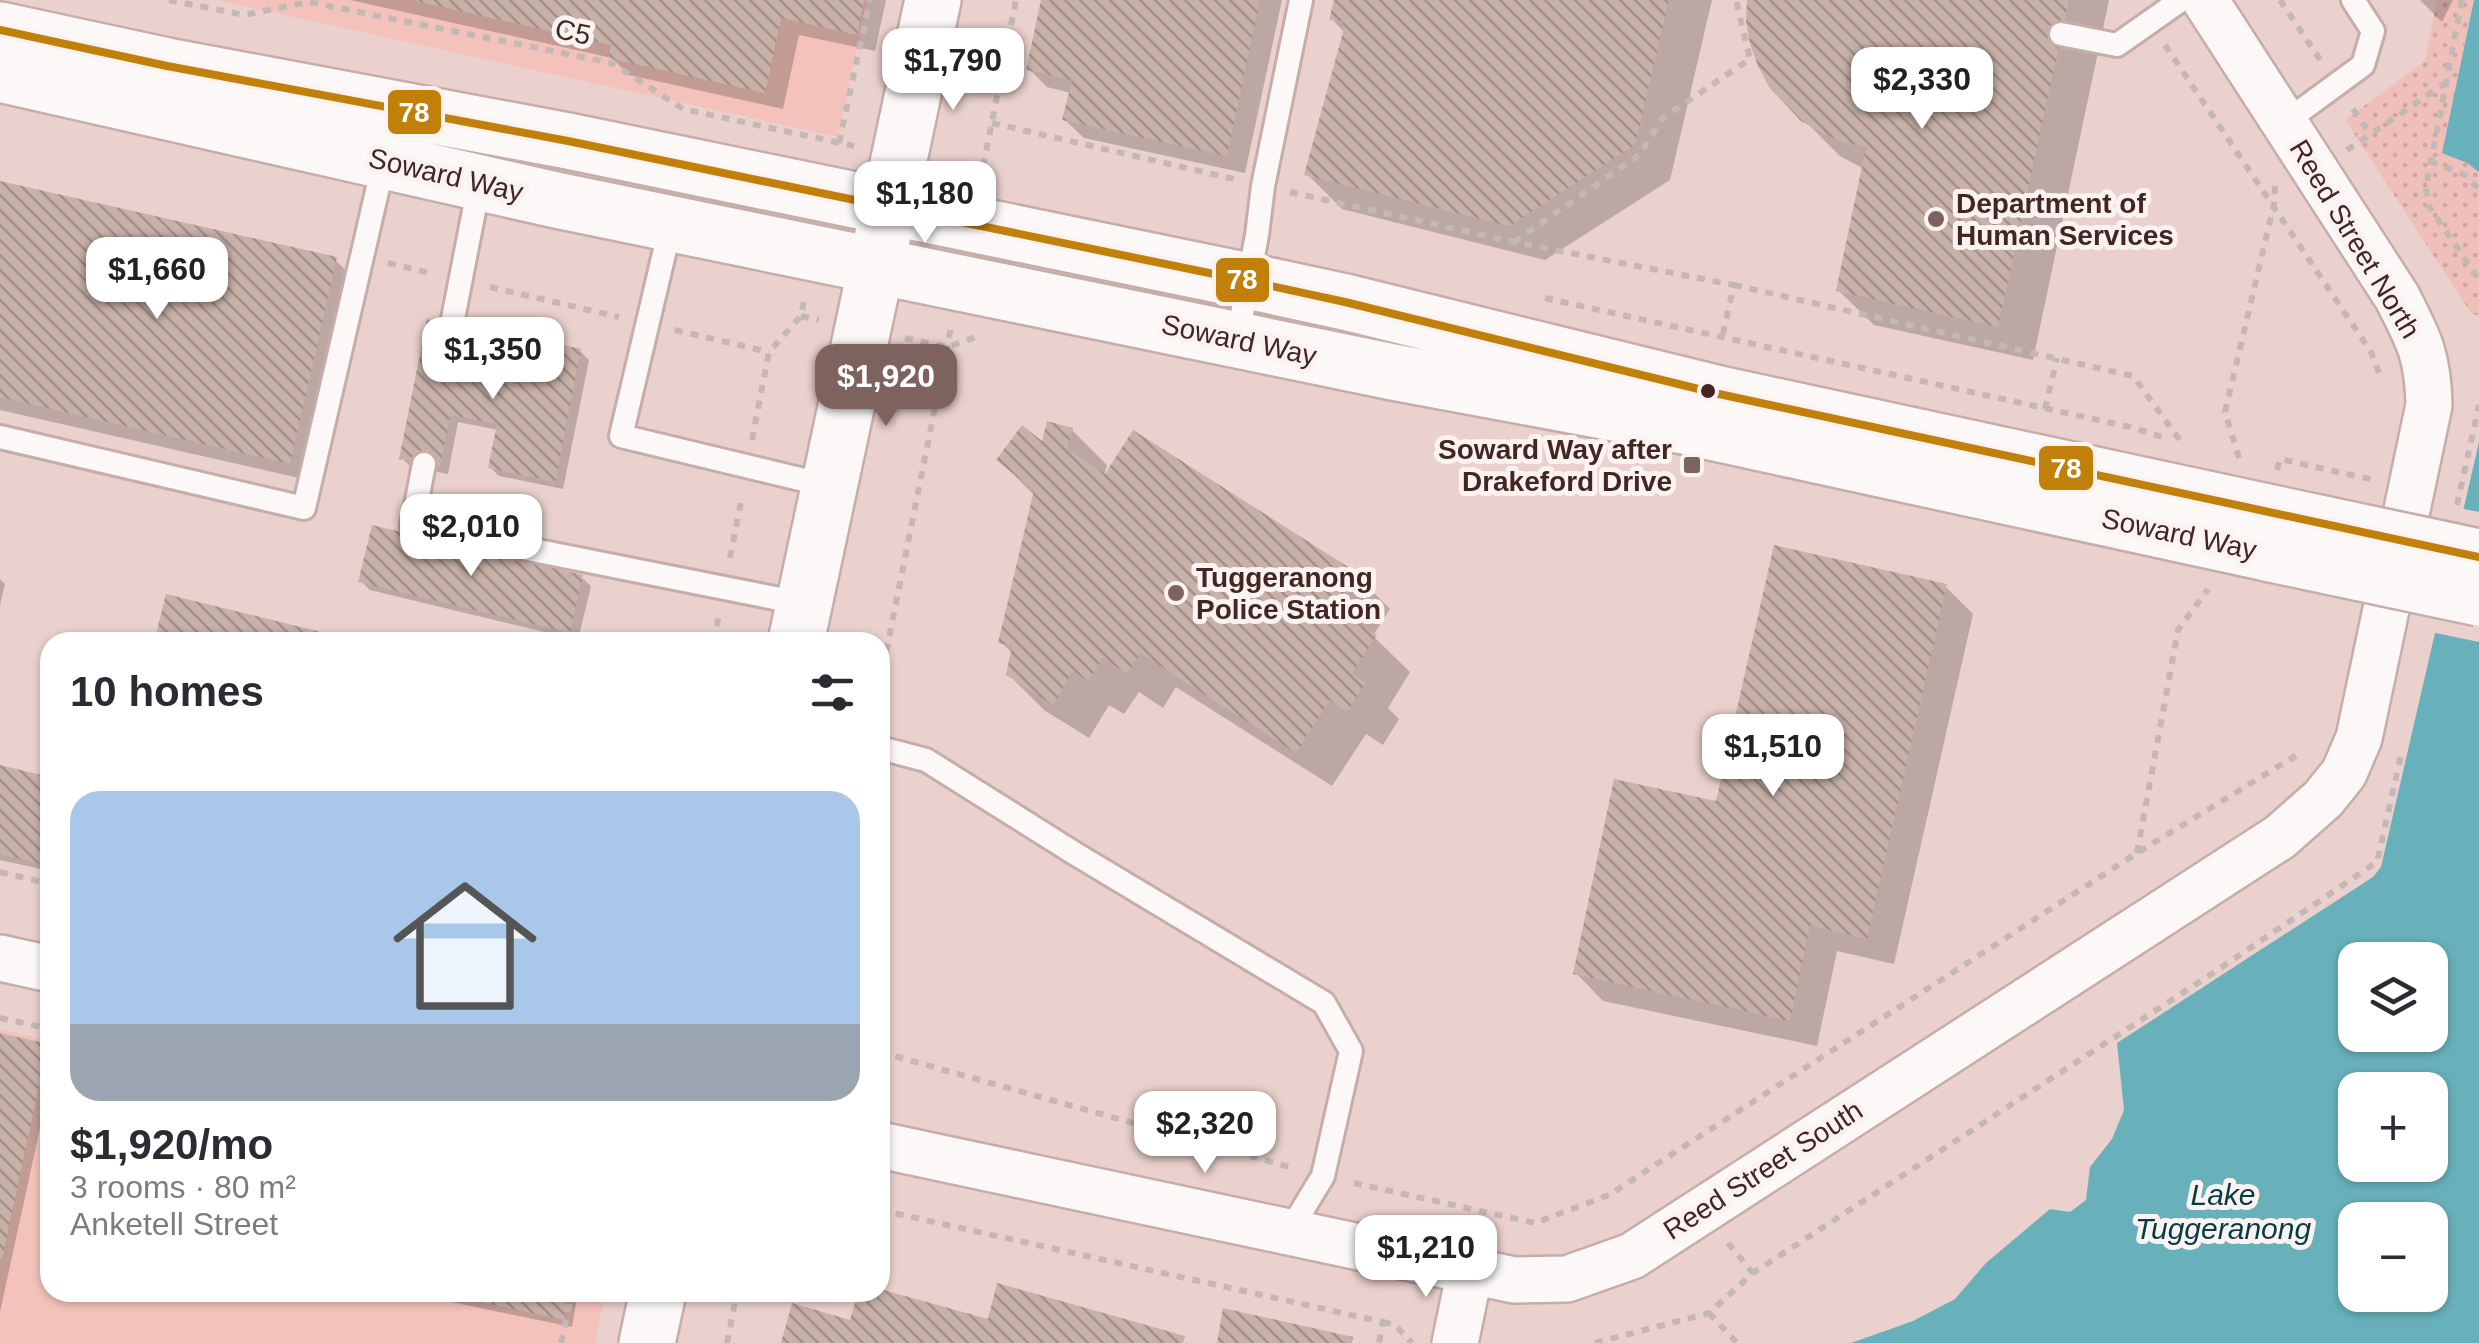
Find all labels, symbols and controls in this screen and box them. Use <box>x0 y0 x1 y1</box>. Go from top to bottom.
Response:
street label: C5 <box>552 13 594 51</box>
pin: $1,790 <box>872 28 1034 113</box>
text: $1,790 <box>904 42 1002 78</box>
pin: $2,330 <box>1841 47 2003 132</box>
text: $2,330 <box>1873 61 1971 97</box>
line badge: 78 <box>386 88 443 136</box>
text: 78 <box>398 97 430 128</box>
street label: Reed Street North <box>2284 134 2426 344</box>
street label: Soward Way <box>366 142 526 208</box>
pin: $1,180 <box>844 161 1006 246</box>
text: $1,180 <box>876 175 974 211</box>
place label: Department of Human Services <box>1956 188 2174 251</box>
marker: Department of Human Services <box>1925 208 1947 230</box>
pin: $1,660 <box>76 237 238 322</box>
text: $1,660 <box>108 251 206 287</box>
line badge: 78 <box>1214 256 1271 304</box>
text: 78 <box>1226 264 1258 295</box>
street label: Soward Way <box>1159 308 1319 372</box>
pin: $1,350 <box>412 317 574 402</box>
text: $1,350 <box>444 331 542 367</box>
pin: $1,920 <box>805 344 967 429</box>
text: $1,920 <box>837 358 935 394</box>
unlabelled marker <box>1698 381 1718 401</box>
place label: Soward Way after Drakeford Drive <box>1438 434 1672 497</box>
line badge: 78 <box>2037 444 2095 492</box>
text: 78 <box>2050 453 2082 484</box>
marker: Soward Way after Drakeford Drive <box>1681 454 1703 476</box>
pin: $2,010 <box>390 494 552 579</box>
street label: Soward Way <box>2099 502 2259 566</box>
text: $2,010 <box>422 508 520 544</box>
place label: Tuggeranong Police Station <box>1196 562 1381 625</box>
marker: Tuggeranong Police Station <box>1165 582 1187 604</box>
icon: filters <box>805 665 860 720</box>
text: 10 homes <box>70 668 264 715</box>
pin: $1,510 <box>1692 714 1854 799</box>
text: $1,510 <box>1724 728 1822 764</box>
icon: home <box>375 856 555 1036</box>
map controls <box>2338 942 2448 1312</box>
button: layers <box>2338 942 2448 1052</box>
button: + <box>2338 1072 2448 1182</box>
pin: $2,320 <box>1124 1091 1286 1176</box>
street label: Reed Street South <box>1658 1094 1868 1246</box>
text: $2,320 <box>1156 1105 1254 1141</box>
text: $1,920/mo <box>70 1121 273 1168</box>
text: 3 rooms · 80 m² <box>70 1169 296 1205</box>
water label: Lake Tuggeranong <box>2135 1178 2311 1245</box>
button: − <box>2338 1202 2448 1312</box>
text: Anketell Street <box>70 1206 278 1242</box>
pin: $1,210 <box>1345 1215 1507 1300</box>
text: $1,210 <box>1377 1229 1475 1265</box>

